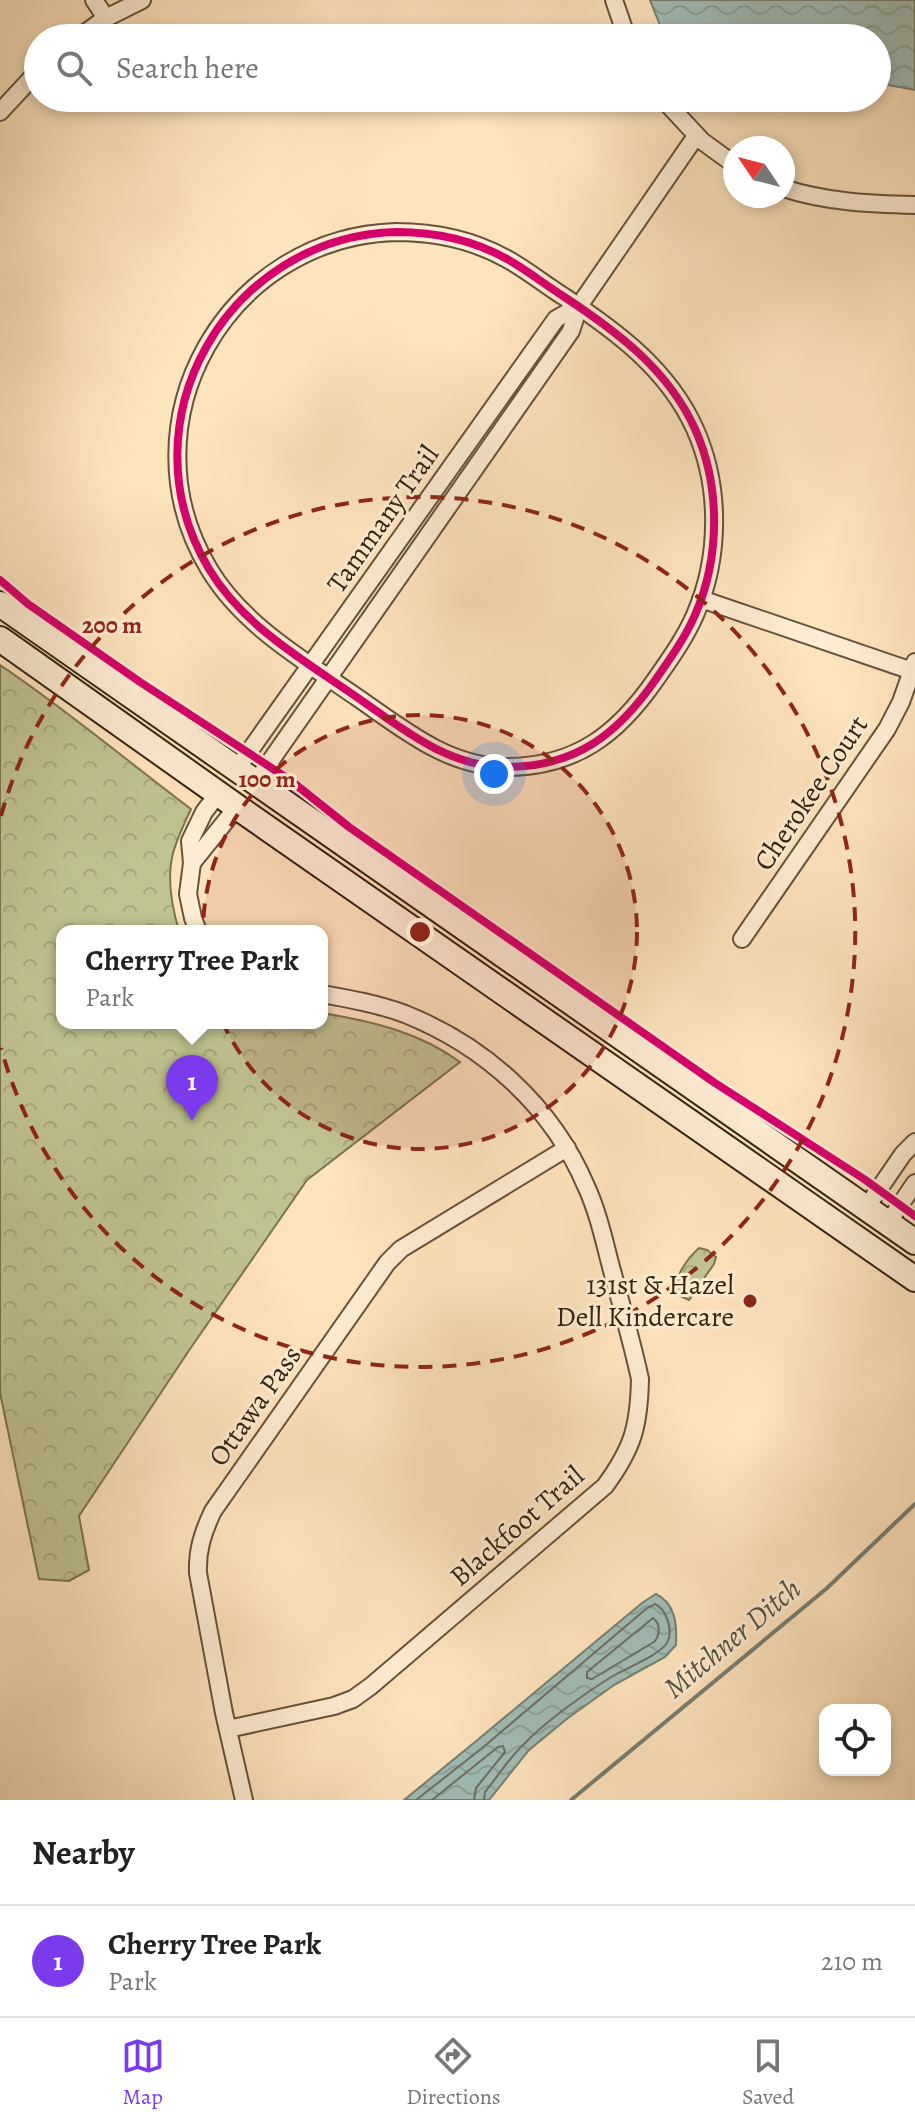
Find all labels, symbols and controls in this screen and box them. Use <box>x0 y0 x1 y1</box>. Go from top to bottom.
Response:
search box <box>24 24 891 112</box>
icon: search <box>52 46 96 90</box>
text: Search here <box>116 48 259 88</box>
north arrow <box>723 136 795 208</box>
street label: Tammany Trail <box>318 437 448 600</box>
text: 200 m <box>82 609 142 641</box>
street label: Cherokee Court <box>745 708 877 878</box>
your location <box>474 754 514 794</box>
text: 100 m <box>238 763 296 795</box>
centre of rings <box>406 918 434 946</box>
popup <box>56 925 328 1029</box>
text: Cherry Tree Park <box>85 940 299 980</box>
text: Park <box>85 980 134 1015</box>
pin: 1 <box>166 1055 218 1121</box>
place label: 131st & Hazel Dell Kindercare <box>556 1266 734 1336</box>
marker: 131st & Hazel Dell Kindercare <box>741 1292 759 1310</box>
street label: Ottawa Pass <box>200 1338 310 1474</box>
street label: Blackfoot Trail <box>442 1457 592 1595</box>
water label: Mitchner Ditch <box>655 1569 809 1707</box>
map controls <box>819 1704 891 1776</box>
button: locate <box>819 1704 891 1776</box>
text: Nearby <box>32 1829 135 1876</box>
text: Cherry Tree Park <box>108 1924 321 1964</box>
text: 1 <box>53 1944 63 1979</box>
text: 210 m <box>821 1944 883 1979</box>
text: Park <box>108 1964 157 1999</box>
tab: Map <box>121 2034 165 2112</box>
tab: Directions <box>406 2034 501 2112</box>
tab: Saved <box>742 2034 794 2112</box>

